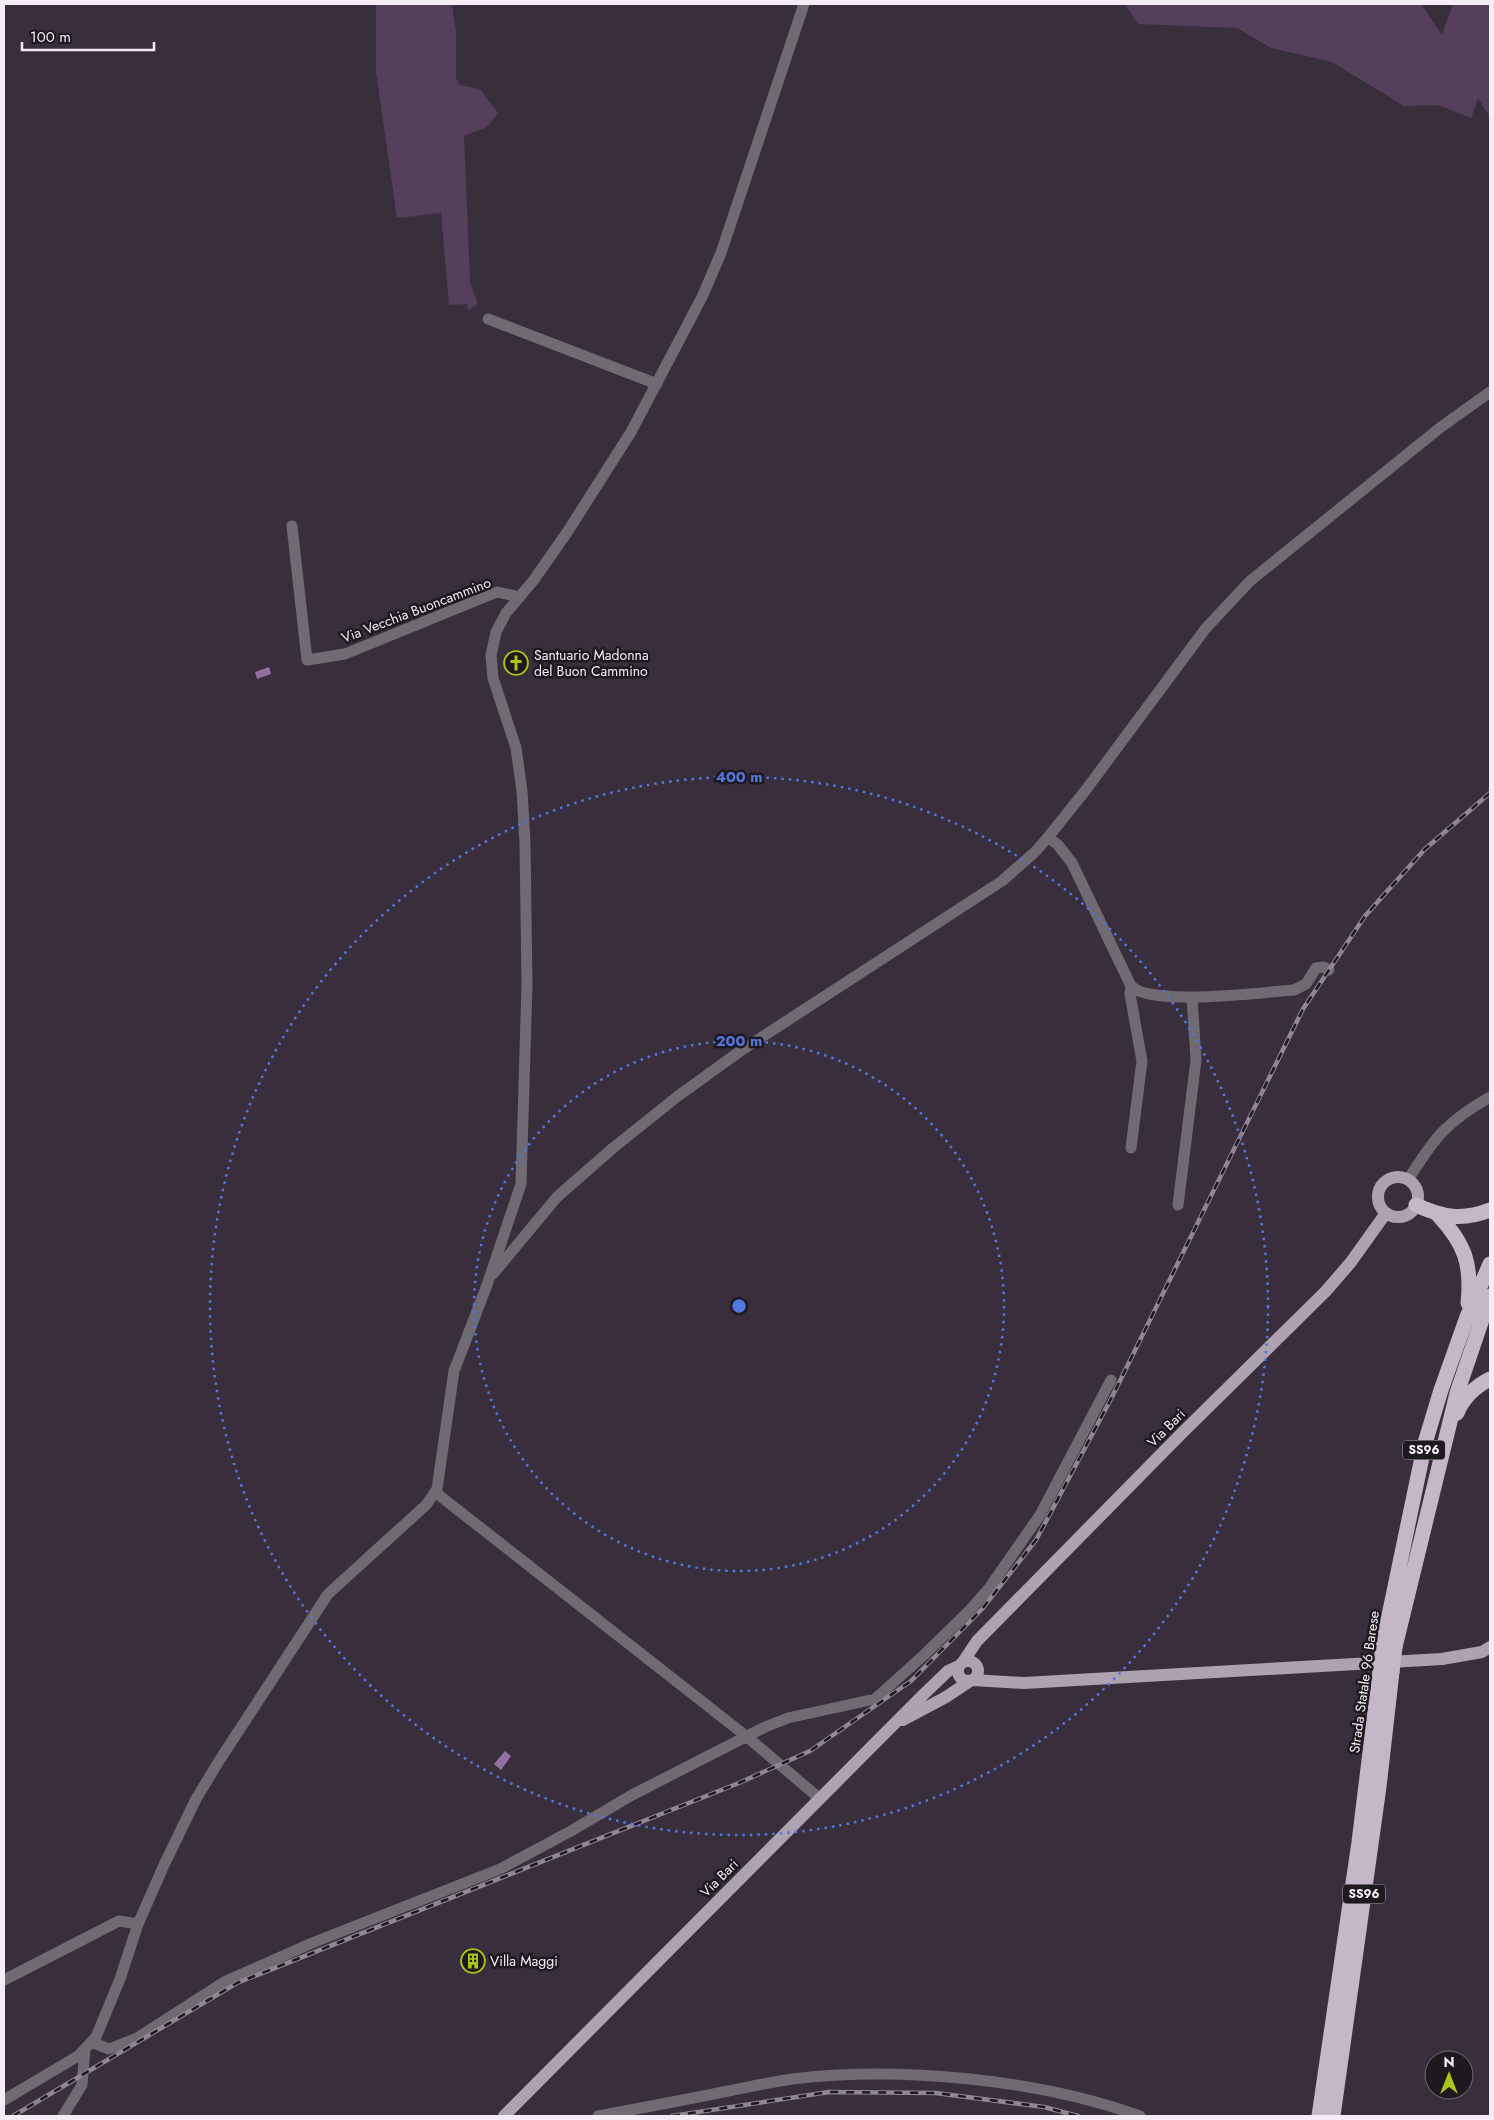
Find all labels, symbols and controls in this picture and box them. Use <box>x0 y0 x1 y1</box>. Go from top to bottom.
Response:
scale bar <box>22 20 155 52</box>
text: 100 m <box>30 26 71 48</box>
street label: Via Vecchia Buoncammino <box>338 572 494 648</box>
place label: Santuario Madonna del Buon Cammino <box>534 645 649 681</box>
church icon: Santuario Madonna del Buon Cammino <box>503 650 529 676</box>
text: 400 m <box>715 766 763 788</box>
text: 200 m <box>716 1030 762 1052</box>
centre of rings <box>730 1297 748 1315</box>
street label: Via Bari <box>1142 1404 1190 1452</box>
road number: SS96 <box>1403 1440 1445 1460</box>
street label: Strada Statale 96 Barese <box>1344 1610 1384 1754</box>
street label: Via Bari <box>695 1854 743 1902</box>
road number: SS96 <box>1343 1885 1385 1904</box>
building icon: Villa Maggi <box>460 1948 486 1974</box>
place label: Villa Maggi <box>490 1951 558 1971</box>
north arrow <box>1424 2050 1474 2100</box>
text: N <box>1443 2052 1455 2072</box>

